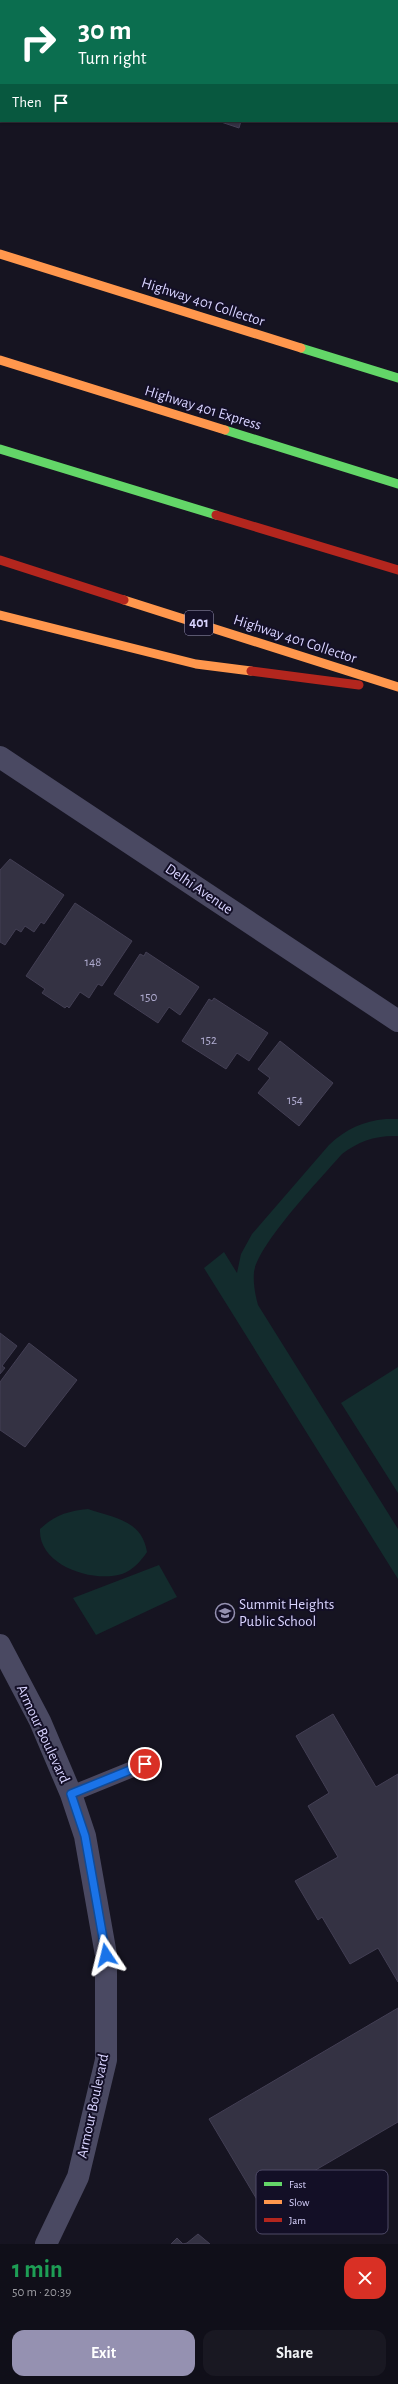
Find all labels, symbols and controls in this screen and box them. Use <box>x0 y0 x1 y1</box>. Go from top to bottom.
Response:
icon: right <box>12 16 64 68</box>
text: 30 m <box>78 17 131 45</box>
text: Turn right <box>78 50 147 68</box>
icon: arrive <box>50 92 72 114</box>
text: Then <box>12 95 42 110</box>
street label: Highway 401 Collector <box>140 275 267 329</box>
street label: Highway 401 Express <box>143 383 263 433</box>
road number: 401 <box>185 611 213 635</box>
street label: Highway 401 Collector <box>232 612 359 666</box>
street label: Delhi Avenue <box>162 861 236 917</box>
house number: 148 <box>85 956 101 969</box>
house number: 150 <box>141 991 158 1004</box>
house number: 152 <box>201 1034 217 1047</box>
house number: 154 <box>287 1094 303 1107</box>
place label: Summit Heights Public School <box>239 1597 334 1629</box>
school or university icon: Summit Heights Public School <box>214 1602 236 1624</box>
street label: Armour Boulevard <box>14 1683 72 1786</box>
pin <box>128 1747 162 1781</box>
icon: arrive <box>134 1753 156 1775</box>
position arrow <box>85 1934 127 1976</box>
street label: Armour Boulevard <box>75 2052 111 2160</box>
legend <box>256 2170 388 2234</box>
text: Fast <box>289 2179 307 2190</box>
text: Slow <box>289 2197 310 2208</box>
text: Jam <box>289 2215 306 2226</box>
button: close <box>344 2257 386 2299</box>
text: 1 min <box>12 2258 63 2282</box>
text: 50 m · 20:39 <box>12 2286 71 2299</box>
button: Exit <box>12 2330 195 2376</box>
button: Share <box>203 2330 386 2376</box>

